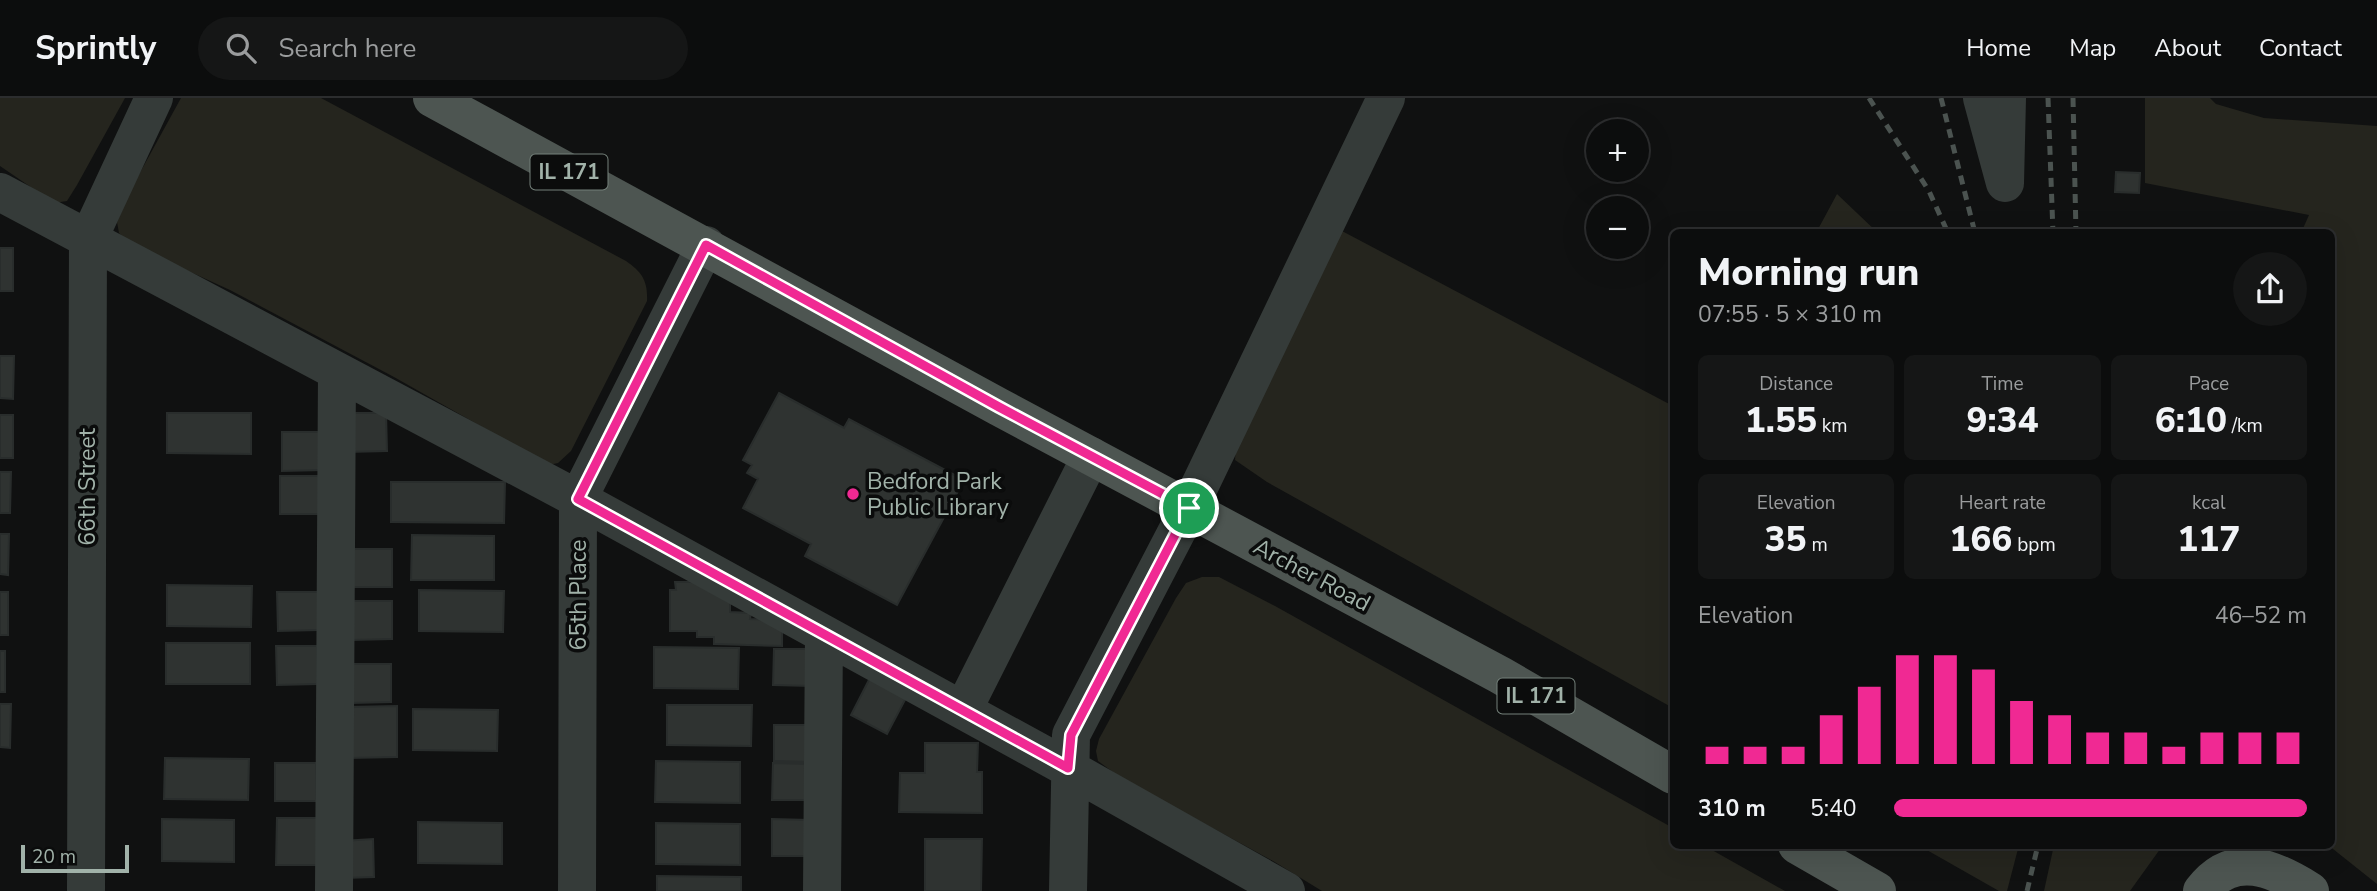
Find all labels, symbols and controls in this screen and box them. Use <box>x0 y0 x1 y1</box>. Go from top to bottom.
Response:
search box <box>198 17 688 80</box>
text: Sprintly <box>35 26 156 71</box>
icon: search <box>222 29 260 67</box>
text: Search here <box>278 31 416 66</box>
text: Home <box>1966 32 2031 64</box>
text: Map <box>2069 32 2116 64</box>
text: About <box>2154 32 2221 64</box>
text: Contact <box>2259 32 2342 64</box>
map controls <box>1586 119 1649 259</box>
button: + <box>1586 119 1649 182</box>
road number: IL 171 <box>530 154 608 190</box>
button: − <box>1586 196 1649 259</box>
text: Morning run <box>1698 247 1919 298</box>
button: share <box>2233 252 2307 326</box>
text: 07:55 · 5 × 310 m <box>1698 299 1882 330</box>
text: Distance <box>1759 371 1833 397</box>
text: Time <box>1981 371 2024 397</box>
text: Pace <box>2189 371 2229 397</box>
text: 1.55 <box>1745 397 1817 444</box>
text: 9:34 <box>1966 397 2039 444</box>
text: 6:10 <box>2155 397 2227 444</box>
text: km <box>1817 413 1848 439</box>
text: /km <box>2227 413 2263 439</box>
street label: 66th Street <box>72 427 103 546</box>
place label: Bedford Park Public Library <box>867 466 1009 523</box>
pin <box>1159 478 1219 538</box>
marker: Bedford Park Public Library <box>845 486 861 502</box>
icon: arrive <box>1170 489 1208 527</box>
text: Elevation <box>1757 490 1836 516</box>
text: Heart rate <box>1959 490 2046 516</box>
text: kcal <box>2192 490 2226 516</box>
text: 35 <box>1765 516 1807 563</box>
text: 166 <box>1949 516 2012 563</box>
text: 117 <box>2177 516 2240 563</box>
street label: Archer Road <box>1248 531 1376 619</box>
text: m <box>1807 532 1828 558</box>
text: bpm <box>2012 532 2056 558</box>
street label: 65th Place <box>563 540 594 650</box>
text: Elevation <box>1698 600 1793 631</box>
text: 46–52 m <box>2215 600 2307 631</box>
road number: IL 171 <box>1498 678 1574 714</box>
text: 310 m <box>1698 793 1766 824</box>
text: 5:40 <box>1810 793 1857 824</box>
scale bar <box>21 842 130 874</box>
text: 20 m <box>32 844 76 870</box>

